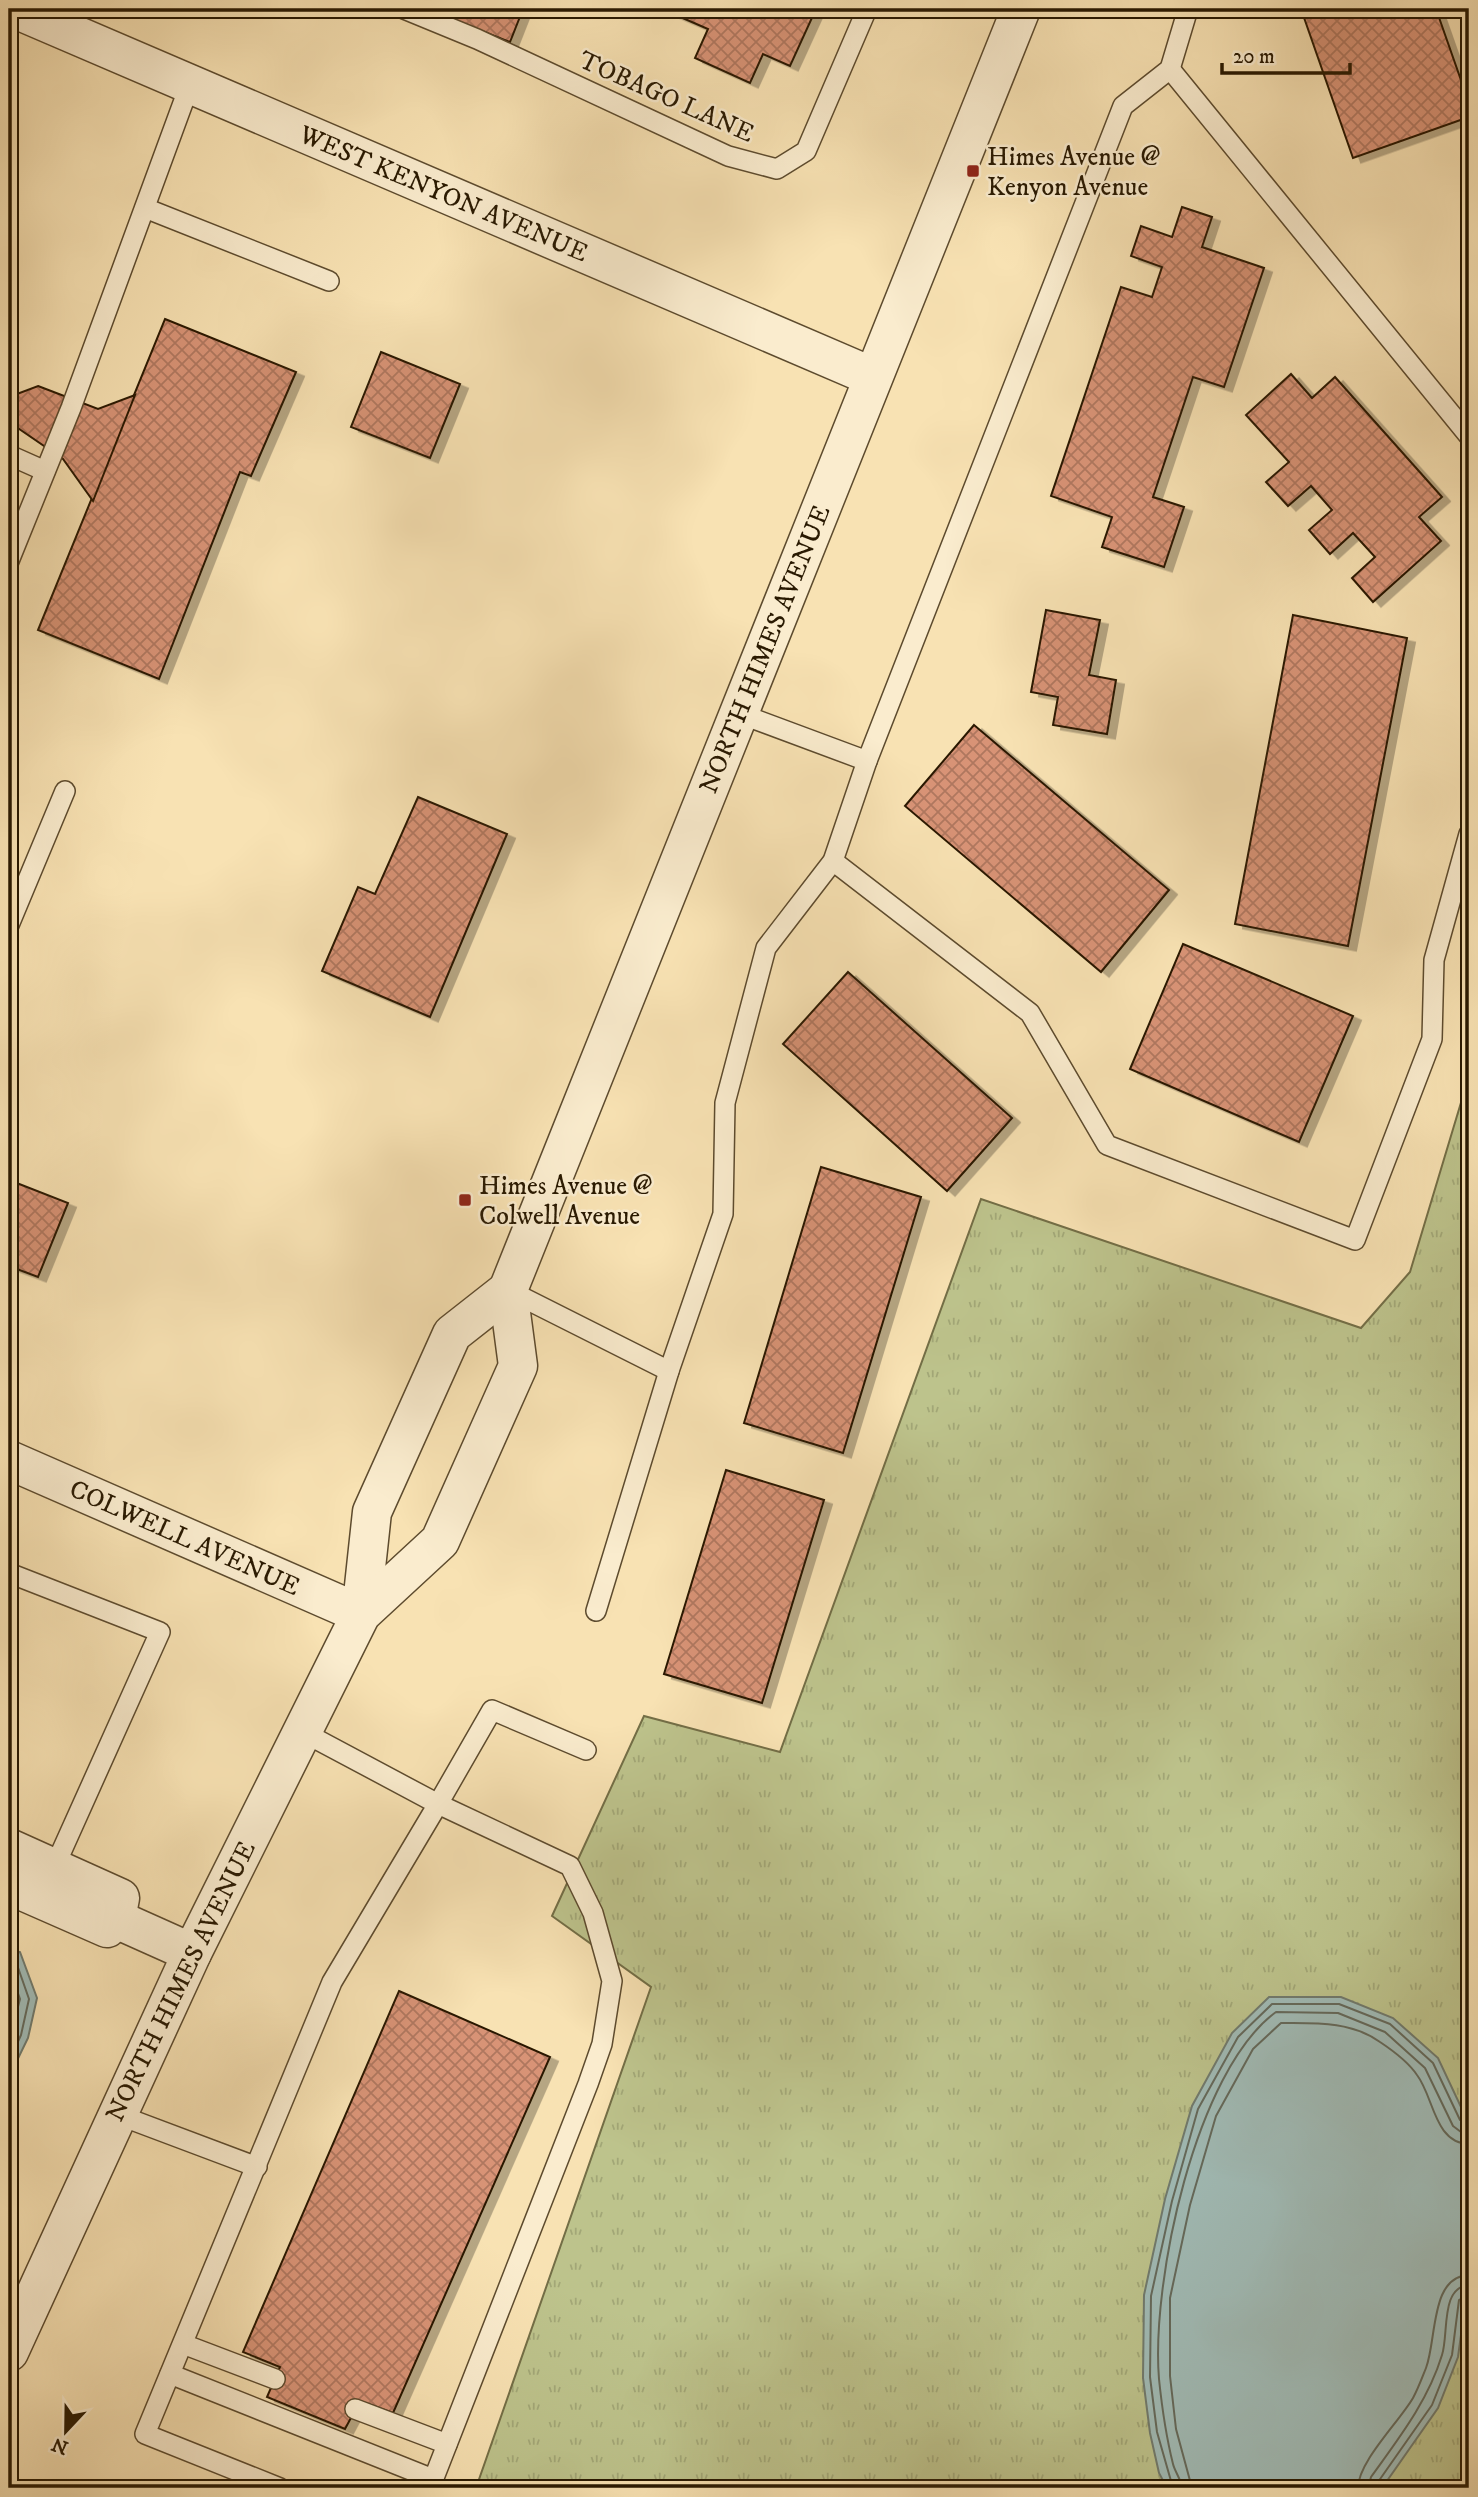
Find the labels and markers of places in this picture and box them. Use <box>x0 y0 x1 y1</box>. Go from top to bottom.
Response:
place label: Himes Avenue @ Kenyon Avenue <box>987 141 1161 204</box>
marker: Himes Avenue @ Kenyon Avenue <box>965 163 981 179</box>
place label: Himes Avenue @ Colwell Avenue <box>479 1170 653 1233</box>
marker: Himes Avenue @ Colwell Avenue <box>457 1192 473 1208</box>

